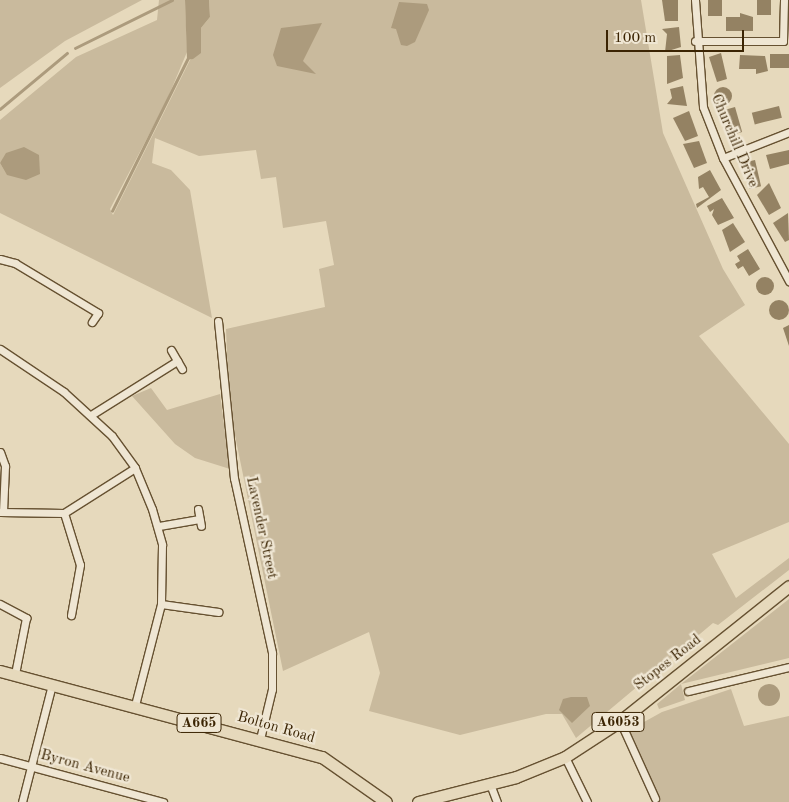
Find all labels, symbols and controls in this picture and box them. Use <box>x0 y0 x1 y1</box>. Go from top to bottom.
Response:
scale bar <box>609 20 746 52</box>
text: 100 m <box>614 31 656 46</box>
street label: Churchill Drive <box>706 92 762 190</box>
street label: Lavender Street <box>241 475 281 581</box>
street label: Stopes Road <box>631 631 705 695</box>
street label: Bolton Road <box>235 708 317 748</box>
road number: A6053 <box>590 710 646 734</box>
road number: A665 <box>176 711 222 734</box>
street label: Byron Avenue <box>38 746 132 788</box>

